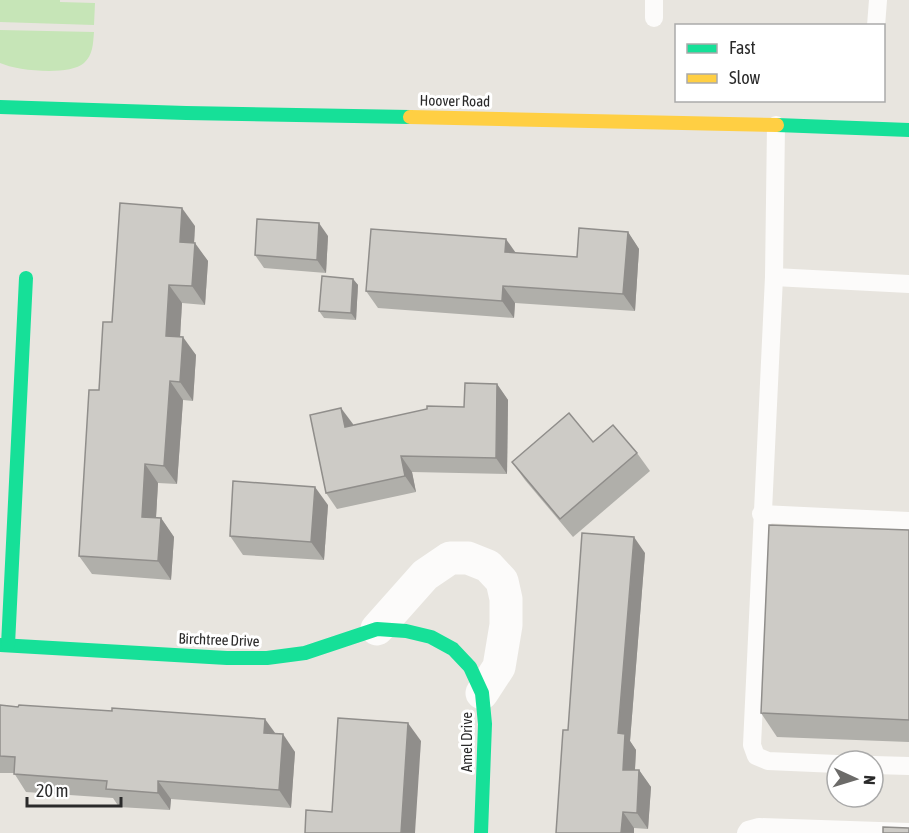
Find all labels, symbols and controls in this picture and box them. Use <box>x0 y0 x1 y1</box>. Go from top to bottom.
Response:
legend <box>675 24 885 102</box>
text: Fast <box>729 37 756 58</box>
text: Slow <box>729 67 760 88</box>
street label: Hoover Road <box>420 91 490 110</box>
street label: Birchtree Drive <box>178 630 260 649</box>
street label: Amel Drive <box>458 712 475 772</box>
north arrow <box>825 749 885 809</box>
scale bar <box>27 770 122 808</box>
text: N <box>861 775 879 785</box>
text: 20 m <box>36 780 68 801</box>

